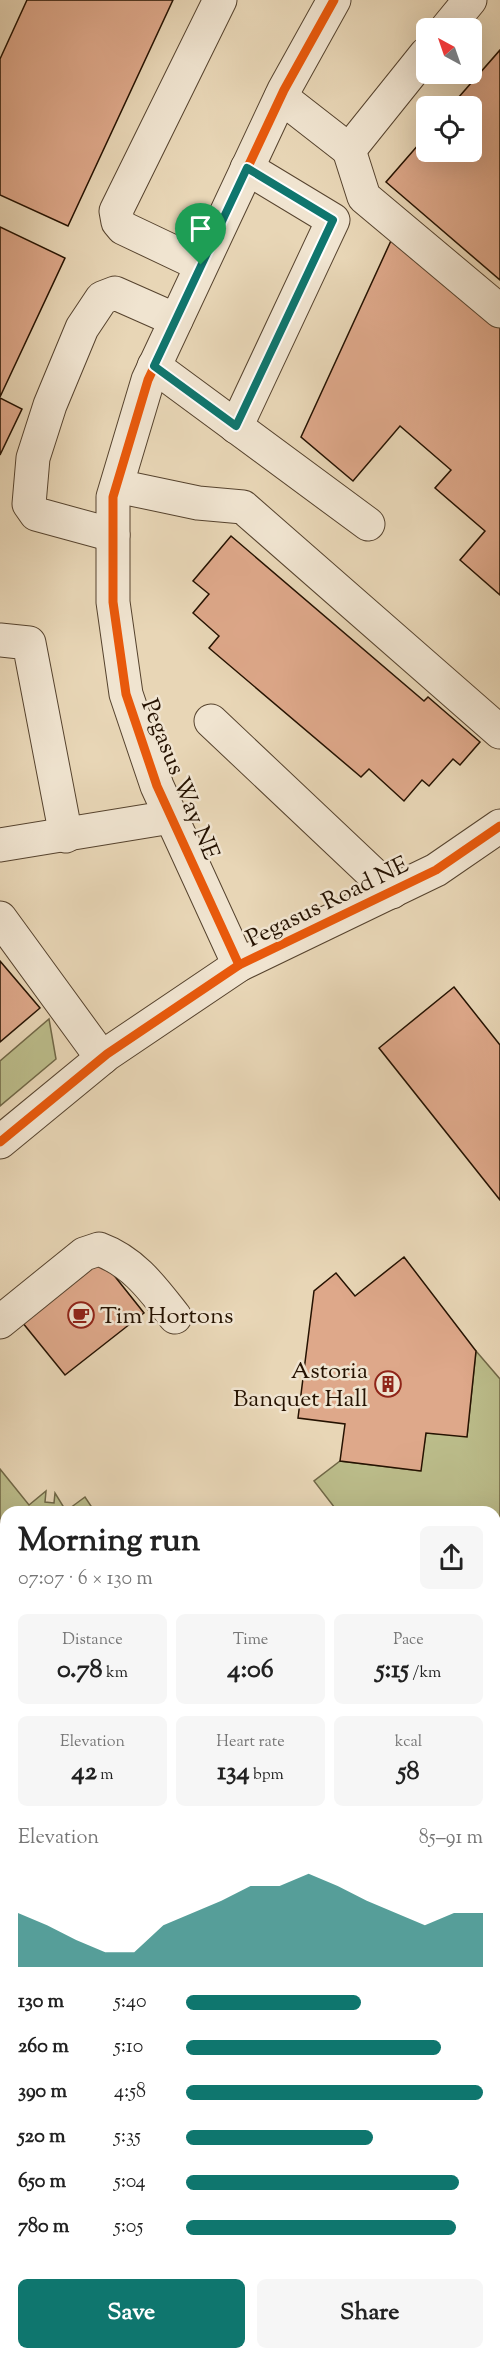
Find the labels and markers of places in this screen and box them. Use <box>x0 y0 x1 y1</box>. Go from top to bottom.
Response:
pin <box>175 203 226 265</box>
cafe icon: Tim Hortons <box>66 1300 96 1330</box>
place label: Tim Hortons <box>100 1300 234 1334</box>
place label: Astoria Banquet Hall <box>233 1355 368 1417</box>
building icon: Astoria Banquet Hall <box>373 1369 403 1399</box>

